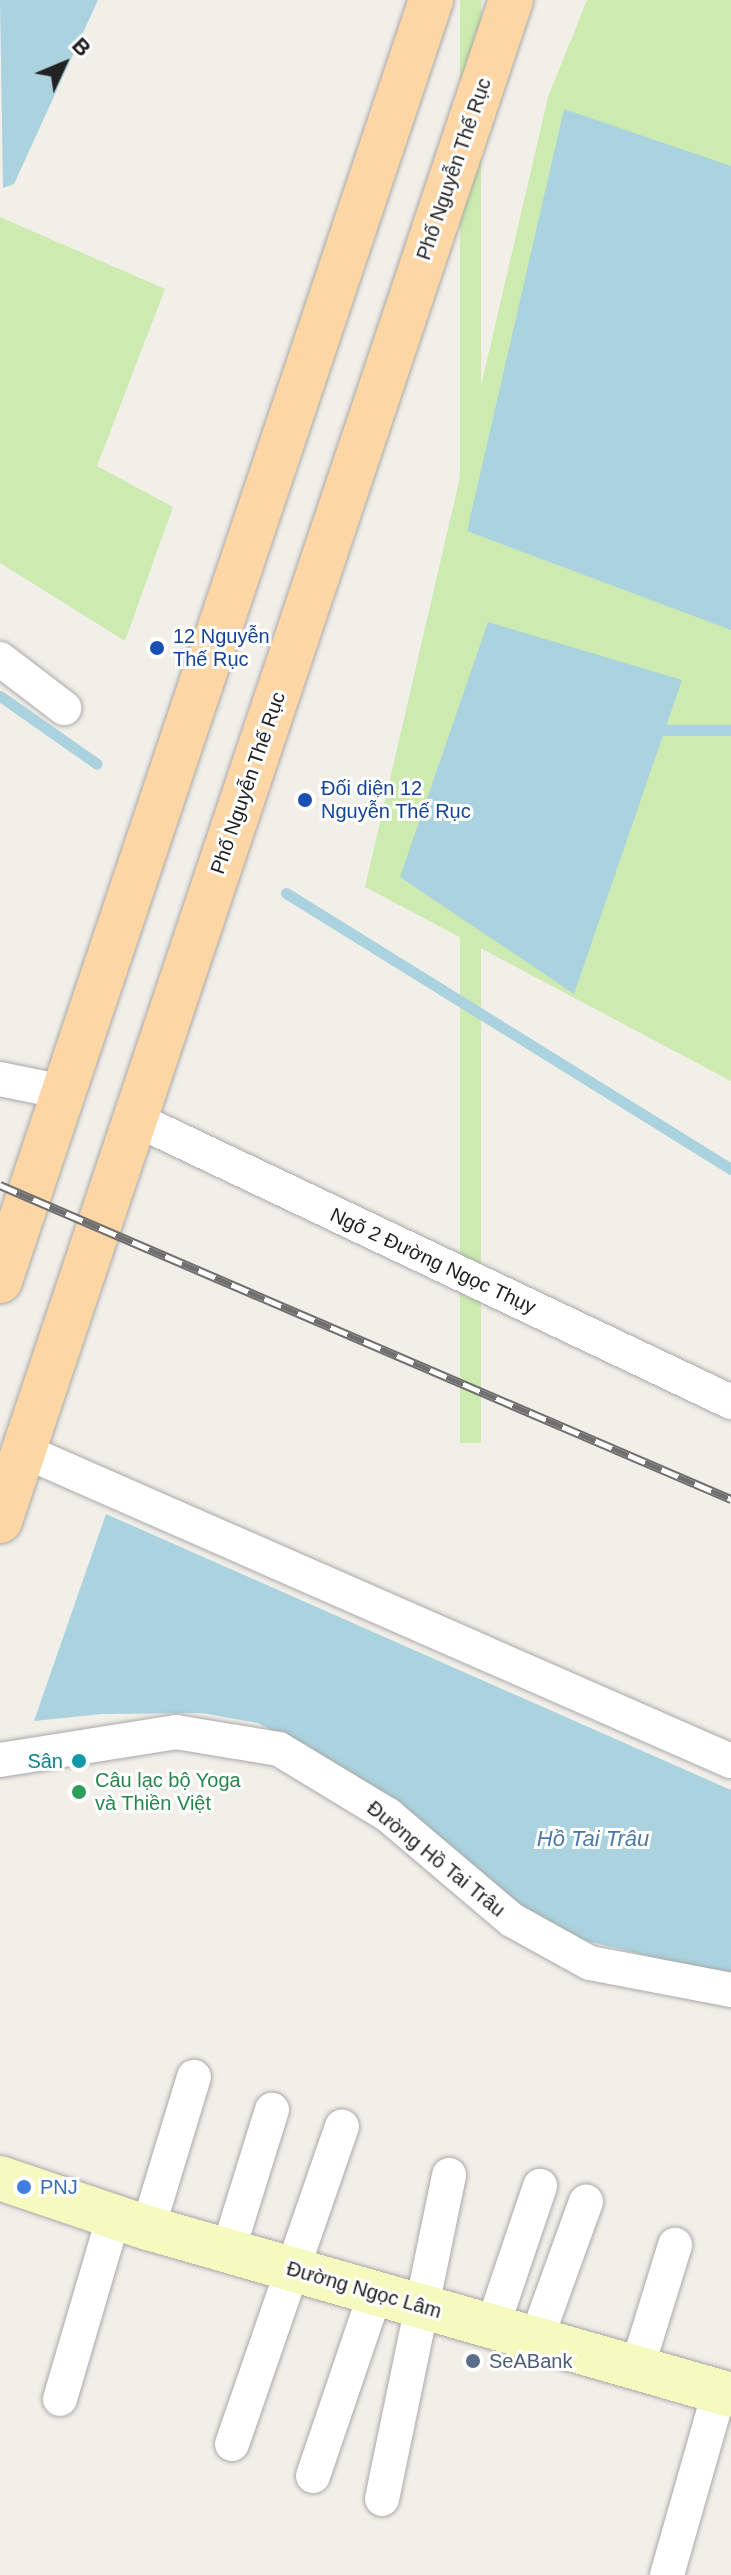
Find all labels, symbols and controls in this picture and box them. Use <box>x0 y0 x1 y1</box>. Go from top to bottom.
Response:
north arrow <box>24 24 104 104</box>
text: B <box>67 33 96 61</box>
street label: Phố Nguyễn Thế Rục <box>412 75 496 263</box>
place label: 12 Nguyễn Thế Rục <box>173 624 270 671</box>
marker: 12 Nguyễn Thế Rục <box>148 639 166 657</box>
street label: Phố Nguyễn Thế Rục <box>206 689 290 877</box>
place label: Đối diện 12 Nguyễn Thế Rục <box>321 776 471 823</box>
marker: Đối diện 12 Nguyễn Thế Rục <box>296 791 314 809</box>
street label: Ngõ 2 Đường Ngọc Thụy <box>326 1203 540 1319</box>
place label: Sân <box>27 1749 63 1773</box>
marker: Sân <box>70 1752 88 1770</box>
place label: Câu lạc bộ Yoga và Thiền Việt <box>95 1768 241 1815</box>
marker: Câu lạc bộ Yoga và Thiền Việt <box>70 1783 88 1801</box>
street label: Đường Hồ Tai Trâu <box>362 1796 510 1922</box>
water label: Hồ Tai Trâu <box>537 1826 649 1852</box>
place label: PNJ <box>40 2175 78 2199</box>
marker: PNJ <box>15 2178 33 2196</box>
street label: Đường Ngọc Lâm <box>284 2256 444 2324</box>
place label: SeABank <box>489 2349 572 2373</box>
marker: SeABank <box>464 2352 482 2370</box>

